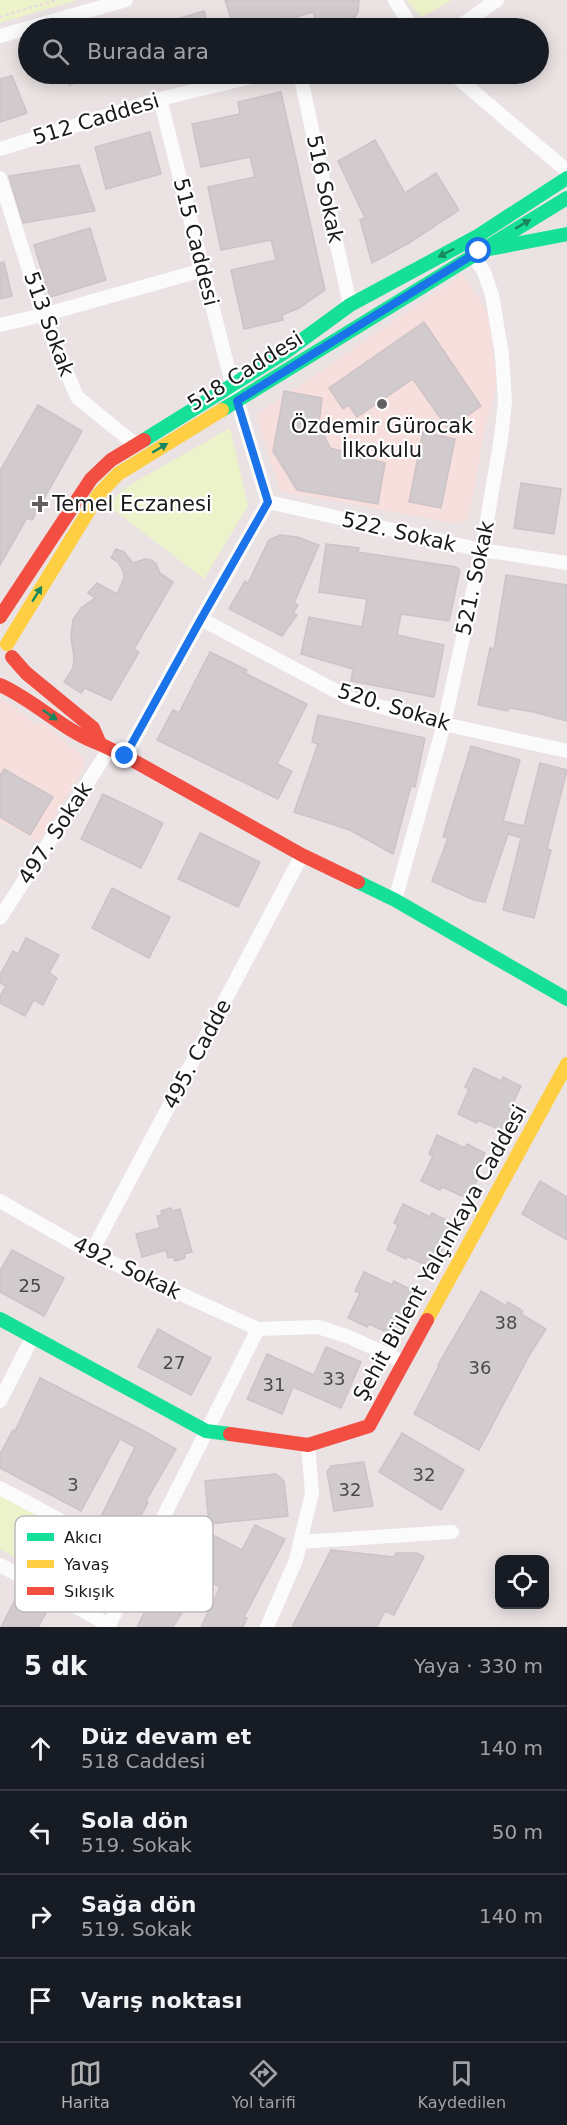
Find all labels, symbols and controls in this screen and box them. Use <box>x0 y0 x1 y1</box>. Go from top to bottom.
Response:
search box <box>18 18 549 84</box>
icon: search <box>39 35 72 68</box>
text: Burada ara <box>87 39 209 64</box>
street label: 512 Caddesi <box>30 88 162 150</box>
street label: 516 Sokak <box>302 133 348 246</box>
street label: 515 Caddesi <box>169 176 223 308</box>
one-way arrow <box>515 219 531 230</box>
route start <box>465 237 491 263</box>
one-way arrow <box>437 248 454 258</box>
street label: 513 Sokak <box>19 268 79 380</box>
street label: 518 Caddesi <box>183 326 307 416</box>
marker: Özdemir Gürocak İlkokulu <box>375 397 389 411</box>
place label: Özdemir Gürocak İlkokulu <box>291 413 474 462</box>
one-way arrow <box>152 443 169 454</box>
place label: Temel Eczanesi <box>51 492 212 516</box>
marker: Temel Eczanesi <box>33 497 47 511</box>
street label: 522. Sokak <box>340 507 459 557</box>
street label: 521. Sokak <box>451 518 499 637</box>
one-way arrow <box>31 586 42 602</box>
street label: 520. Sokak <box>335 679 454 736</box>
one-way arrow <box>42 708 57 720</box>
route end <box>111 742 137 768</box>
street label: 497. Sokak <box>13 777 97 888</box>
street label: 495. Cadde <box>158 995 236 1113</box>
street label: Şehit Bülent Yalçınkaya Caddesi <box>348 1101 532 1405</box>
street label: 492. Sokak <box>69 1232 185 1305</box>
house number: 25 <box>19 1275 41 1296</box>
house number: 38 <box>495 1312 517 1333</box>
house number: 27 <box>163 1352 185 1373</box>
house number: 36 <box>469 1357 491 1378</box>
house number: 33 <box>323 1368 345 1389</box>
house number: 31 <box>263 1374 285 1395</box>
house number: 32 <box>413 1464 435 1485</box>
house number: 3 <box>67 1474 79 1495</box>
house number: 32 <box>339 1479 361 1500</box>
legend <box>15 1516 213 1612</box>
text: Akıcı <box>64 1528 102 1547</box>
text: Yavaş <box>63 1555 109 1574</box>
map controls <box>495 1555 549 1609</box>
button: locate <box>495 1555 549 1609</box>
text: Sıkışık <box>64 1582 115 1601</box>
text: 5 dk <box>24 1651 87 1681</box>
text: Yaya · 330 m <box>414 1654 543 1678</box>
text: Düz devam et <box>81 1724 251 1749</box>
icon: ahead <box>24 1732 57 1765</box>
text: 140 m <box>479 1736 543 1760</box>
text: 518 Caddesi <box>81 1749 205 1773</box>
text: Sola dön <box>81 1808 189 1833</box>
icon: left <box>24 1816 57 1849</box>
text: 50 m <box>492 1820 543 1844</box>
text: 519. Sokak <box>81 1833 192 1857</box>
text: Sağa dön <box>81 1892 196 1917</box>
icon: right <box>24 1900 57 1933</box>
text: 140 m <box>479 1904 543 1928</box>
text: 519. Sokak <box>81 1917 192 1941</box>
icon: arrive <box>24 1984 57 2017</box>
text: Varış noktası <box>81 1988 242 2013</box>
tab: Harita <box>61 2057 110 2112</box>
tab: Yol tarifi <box>232 2057 296 2112</box>
tab: Kaydedilen <box>418 2057 506 2112</box>

